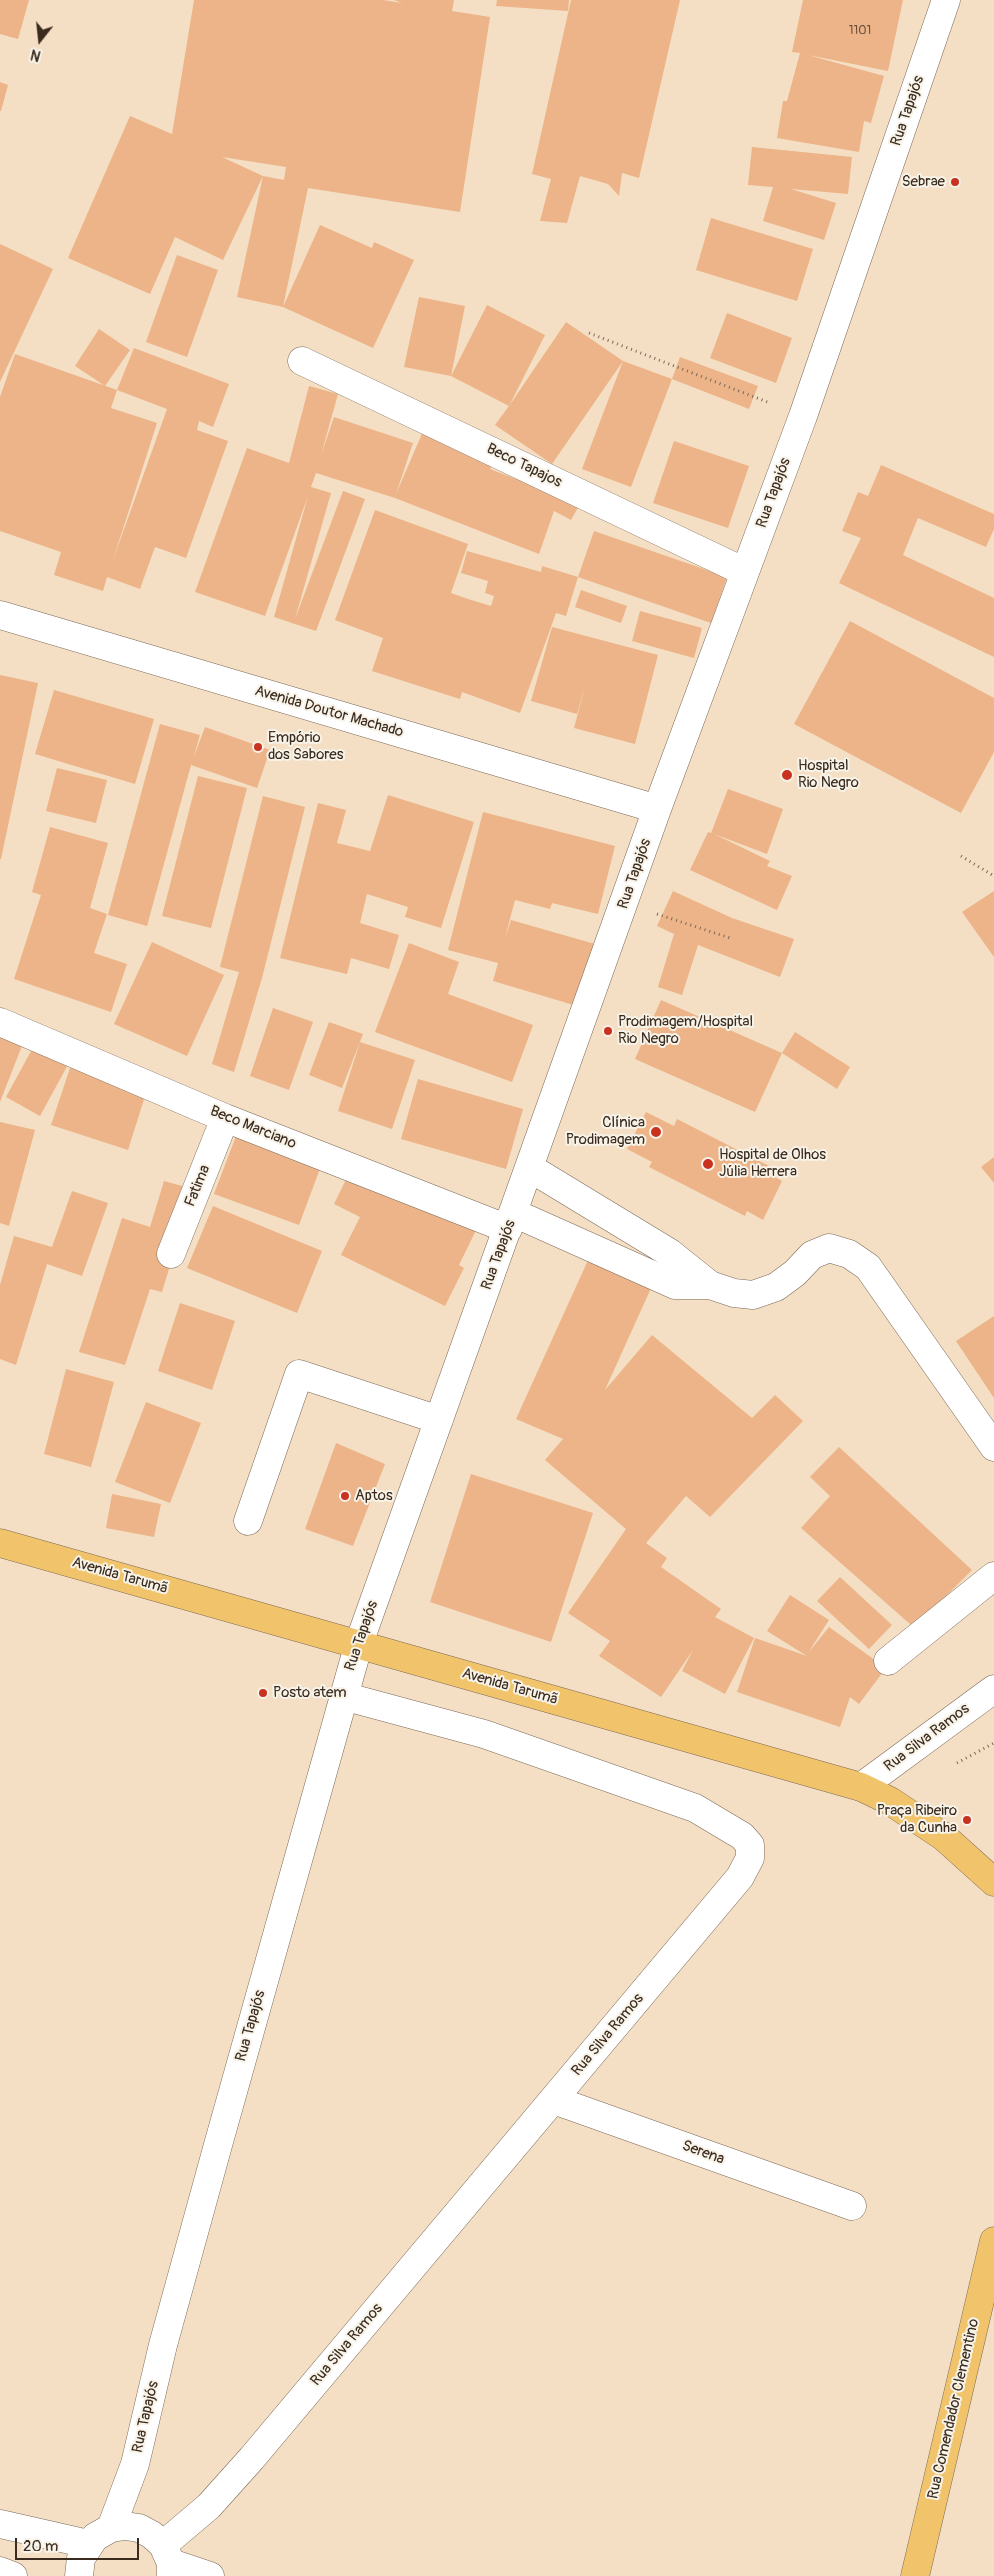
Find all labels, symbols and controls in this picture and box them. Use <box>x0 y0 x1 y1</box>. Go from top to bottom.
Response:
north arrow <box>15 15 65 65</box>
house number: 1101 <box>849 24 871 38</box>
text: N <box>29 45 43 64</box>
street label: Rua Tapajós <box>888 73 928 149</box>
place label: Sebrae <box>902 173 945 191</box>
marker: Sebrae <box>949 176 961 188</box>
street label: Beco Tapajos <box>483 440 565 492</box>
street label: Rua Tapajós <box>753 455 795 531</box>
street label: Avenida Doutor Machado <box>253 682 405 742</box>
place label: Empório dos Sabores <box>268 729 343 764</box>
marker: Empório dos Sabores <box>252 741 264 753</box>
place label: Hospital Rio Negro <box>798 757 859 792</box>
marker: Hospital Rio Negro <box>780 768 794 782</box>
street label: Rua Tapajós <box>615 836 655 912</box>
place label: Prodimagem/Hospital Rio Negro <box>618 1013 753 1048</box>
marker: Prodimagem/Hospital Rio Negro <box>602 1025 614 1037</box>
street label: Beco Marciano <box>207 1102 299 1154</box>
place label: Clínica Prodimagem <box>566 1114 645 1149</box>
marker: Clínica Prodimagem <box>649 1125 663 1139</box>
place label: Hospital de Olhos Júlia Herrera <box>719 1146 826 1181</box>
marker: Hospital de Olhos Júlia Herrera <box>701 1157 715 1171</box>
street label: Fatima <box>182 1163 214 1209</box>
street label: Rua Tapajós <box>478 1217 520 1293</box>
place label: Aptos <box>355 1487 393 1505</box>
marker: Aptos <box>339 1490 351 1502</box>
street label: Avenida Tarumã <box>70 1554 170 1598</box>
street label: Rua Tapajós <box>342 1598 382 1674</box>
street label: Avenida Tarumã <box>460 1665 560 1709</box>
place label: Posto atem <box>273 1684 347 1702</box>
marker: Posto atem <box>257 1687 269 1699</box>
street label: Rua Silva Ramos <box>881 1700 973 1776</box>
place label: Praça Ribeiro da Cunha <box>877 1802 957 1837</box>
marker: Praça Ribeiro da Cunha <box>961 1814 973 1826</box>
street label: Rua Tapajós <box>232 1988 270 2064</box>
street label: Rua Silva Ramos <box>568 1990 648 2080</box>
street label: Serena <box>679 2137 727 2169</box>
street label: Rua Silva Ramos <box>307 2300 387 2390</box>
street label: Rua Comendador Clementino <box>924 2317 984 2501</box>
street label: Rua Tapajós <box>129 2379 163 2455</box>
scale bar <box>18 2528 141 2560</box>
text: 20 m <box>23 2537 58 2556</box>

